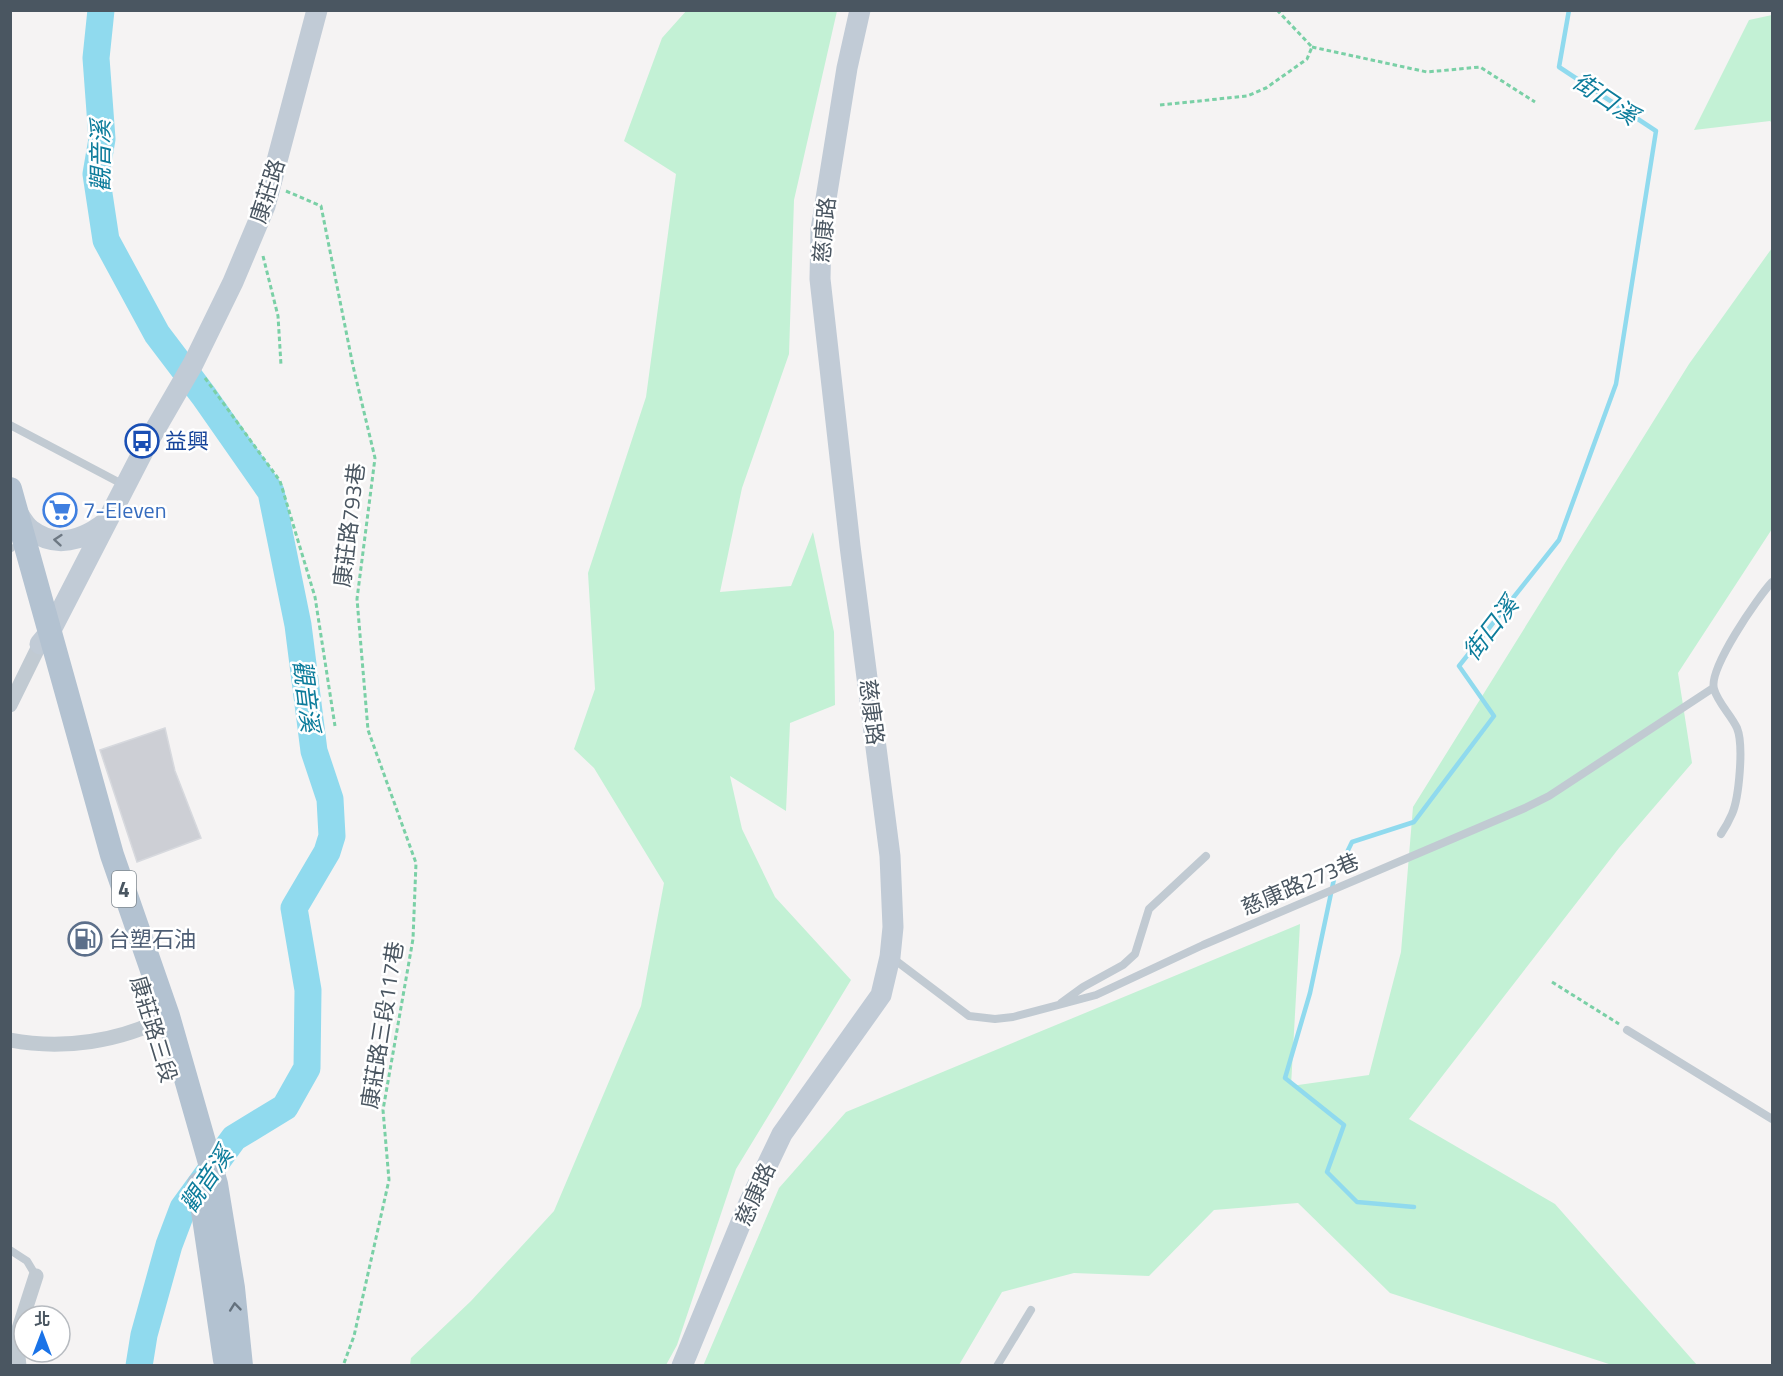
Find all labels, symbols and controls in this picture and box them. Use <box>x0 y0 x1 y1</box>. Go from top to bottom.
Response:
water label: 街口溪 <box>1566 63 1648 135</box>
water label: 觀音溪 <box>82 117 118 192</box>
street label: 康莊路 <box>241 154 293 228</box>
street label: 慈康路 <box>804 196 844 264</box>
bus stop icon: 益興 <box>124 423 160 459</box>
place label: 益興 <box>165 424 209 458</box>
street label: 康莊路793巷 <box>325 461 373 589</box>
supermarket icon: 7-Eleven <box>42 492 78 528</box>
place label: 7-Eleven <box>83 493 166 527</box>
one-way arrow <box>53 534 63 547</box>
water label: 街口溪 <box>1454 586 1528 667</box>
water label: 觀音溪 <box>285 658 330 737</box>
street label: 慈康路 <box>851 677 893 747</box>
street label: 慈康路273巷 <box>1236 844 1364 924</box>
road number: 4 <box>112 871 136 907</box>
fuel station icon: 台塑石油 <box>67 921 103 957</box>
place label: 台塑石油 <box>108 922 196 956</box>
street label: 康莊路三段117巷 <box>352 939 412 1111</box>
street label: 康莊路三段 <box>122 971 186 1087</box>
water label: 觀音溪 <box>171 1137 243 1219</box>
street label: 慈康路 <box>726 1157 784 1231</box>
one-way arrow <box>229 1303 242 1312</box>
north arrow <box>12 1304 72 1364</box>
text: 北 <box>34 1307 50 1331</box>

